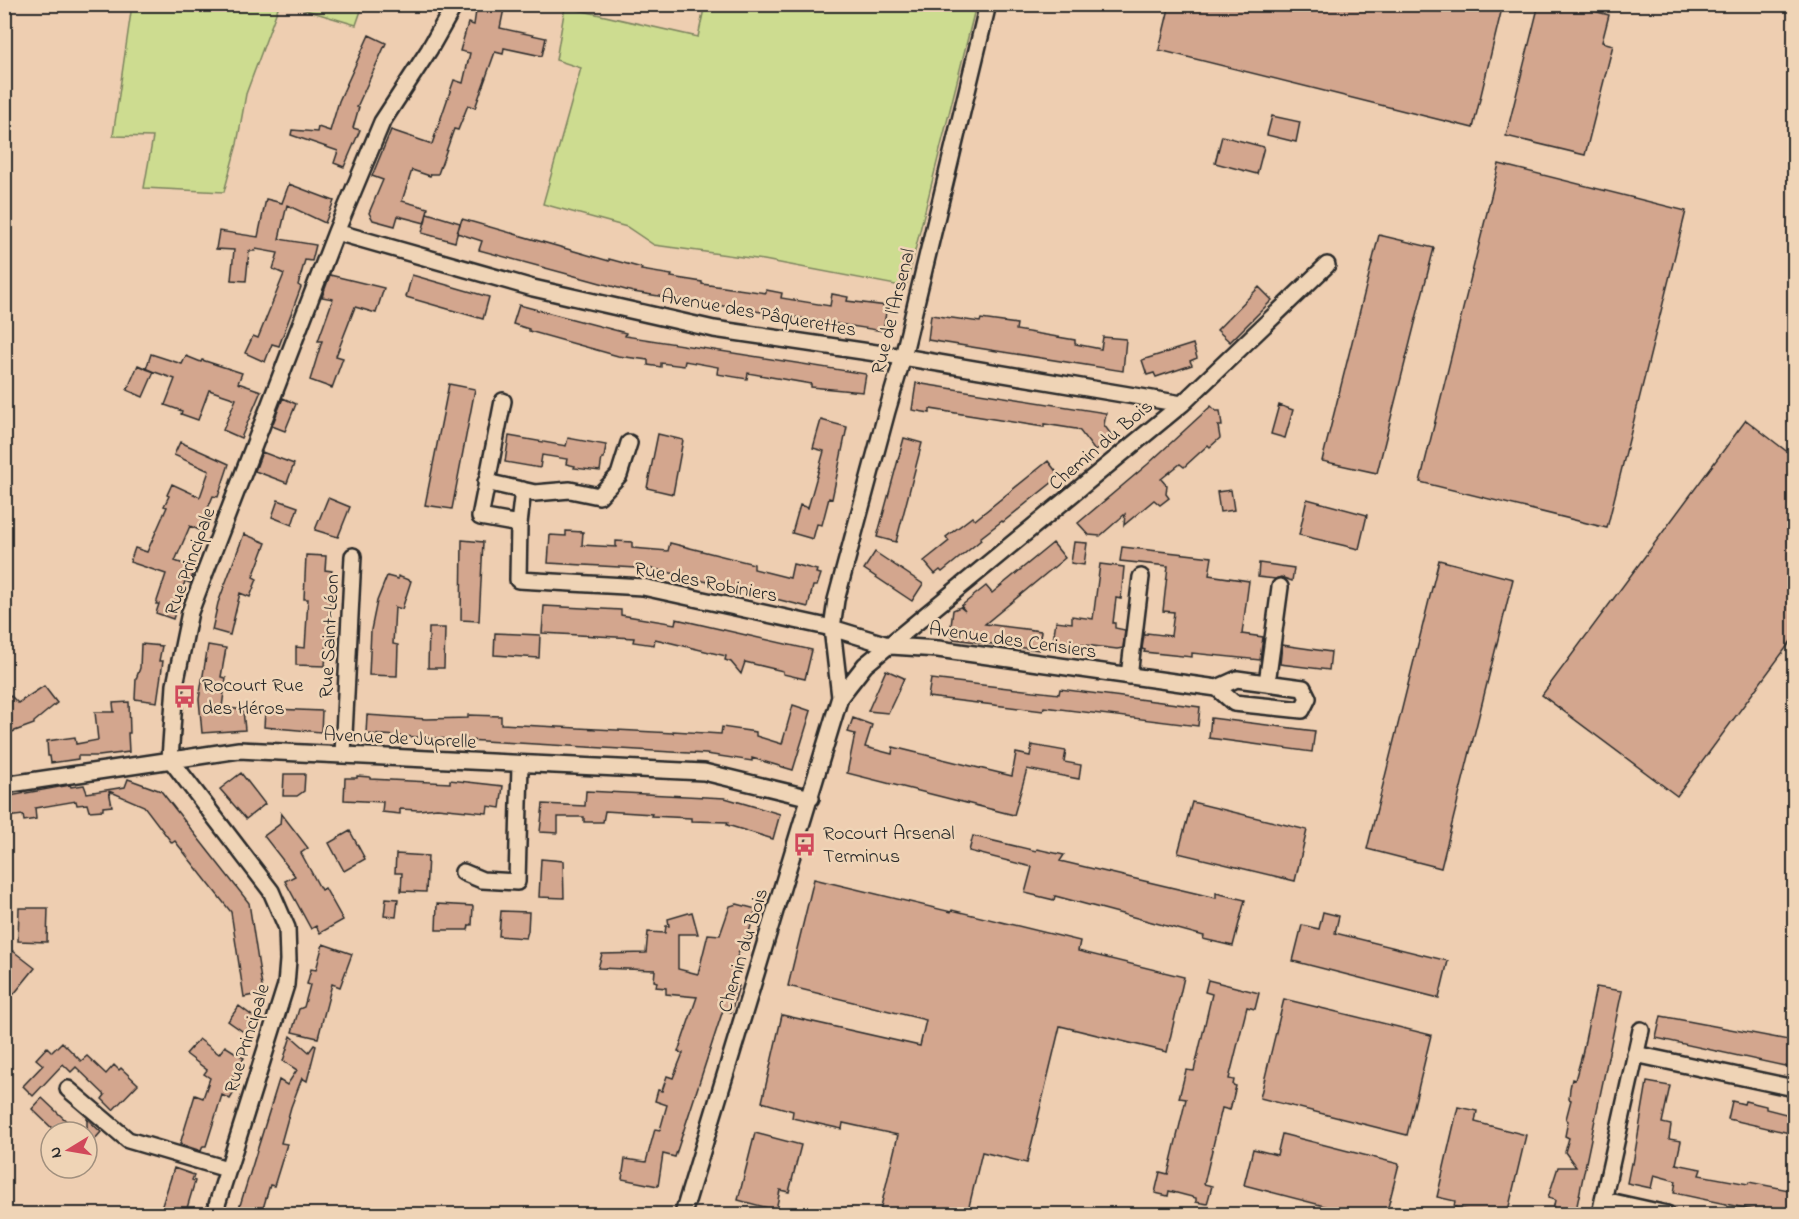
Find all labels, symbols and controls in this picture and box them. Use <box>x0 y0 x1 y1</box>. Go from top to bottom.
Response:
street label: Rue de l'Arsenal <box>865 246 924 378</box>
street label: Avenue des Pâquerettes <box>659 283 858 346</box>
street label: Chemin du Bois <box>1043 393 1160 498</box>
street label: Rue Principale <box>158 504 224 620</box>
street label: Rue des Robiniers <box>631 555 780 612</box>
street label: Rue Saint-Léon <box>313 573 348 699</box>
street label: Avenue des Cerisiers <box>927 615 1098 668</box>
place label: Rocourt Rue des Héros <box>202 672 303 724</box>
bus stop icon: Rocourt Rue des Héros <box>171 683 197 709</box>
street label: Avenue de Juprelle <box>323 721 477 758</box>
place label: Rocourt Arsenal Terminus <box>823 820 955 872</box>
bus stop icon: Rocourt Arsenal Terminus <box>792 831 818 857</box>
street label: Chemin du Bois <box>712 885 777 1017</box>
street label: Rue Principale <box>218 980 279 1097</box>
north arrow <box>39 1120 99 1180</box>
text: N <box>43 1145 69 1160</box>

